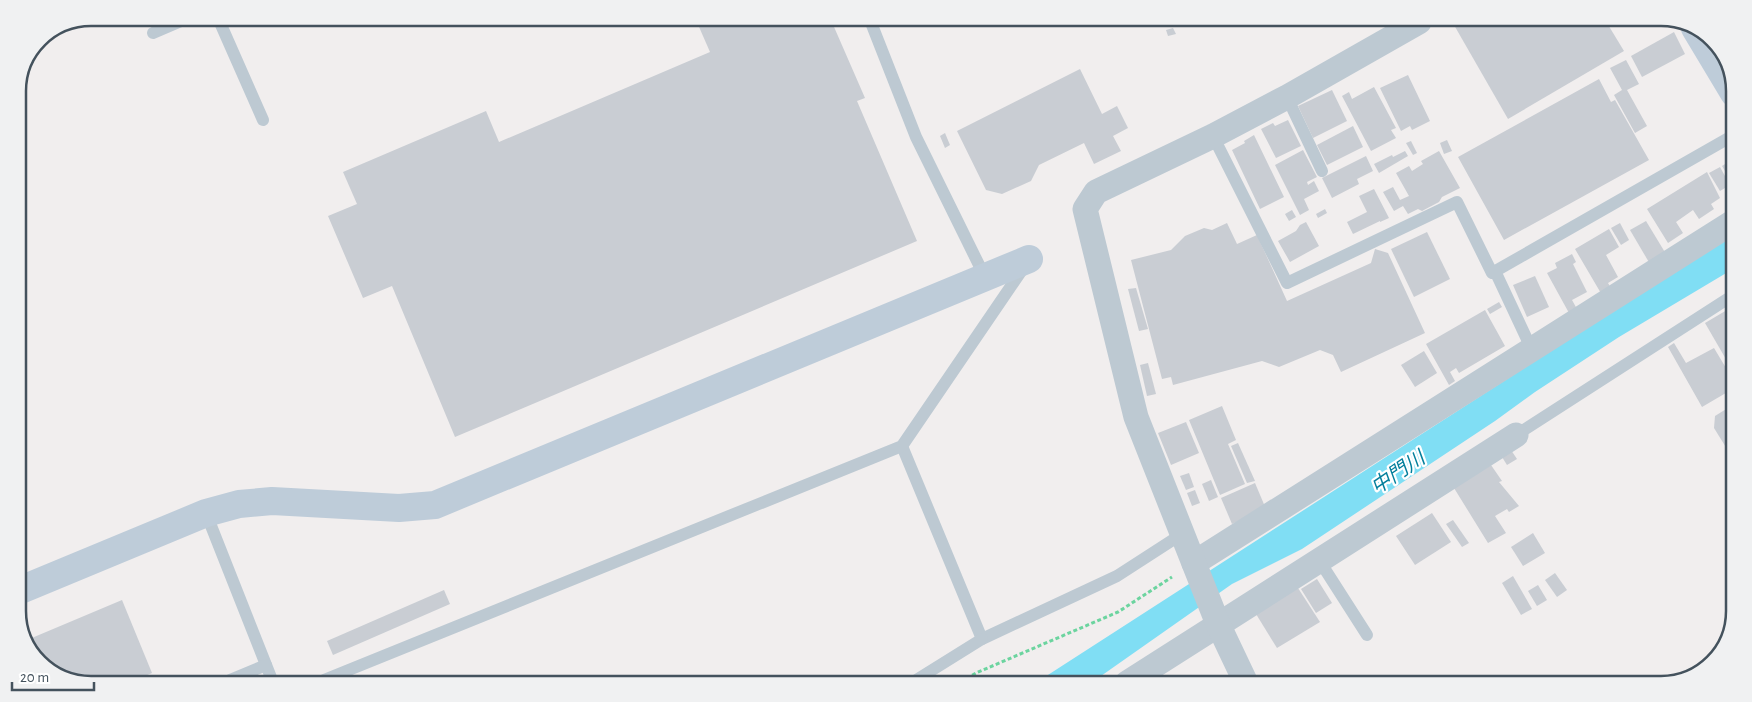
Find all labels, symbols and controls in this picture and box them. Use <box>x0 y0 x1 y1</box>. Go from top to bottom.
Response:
water label: 中門川 <box>1367 446 1430 498</box>
scale bar <box>12 660 95 692</box>
text: 20 m <box>20 670 49 685</box>

